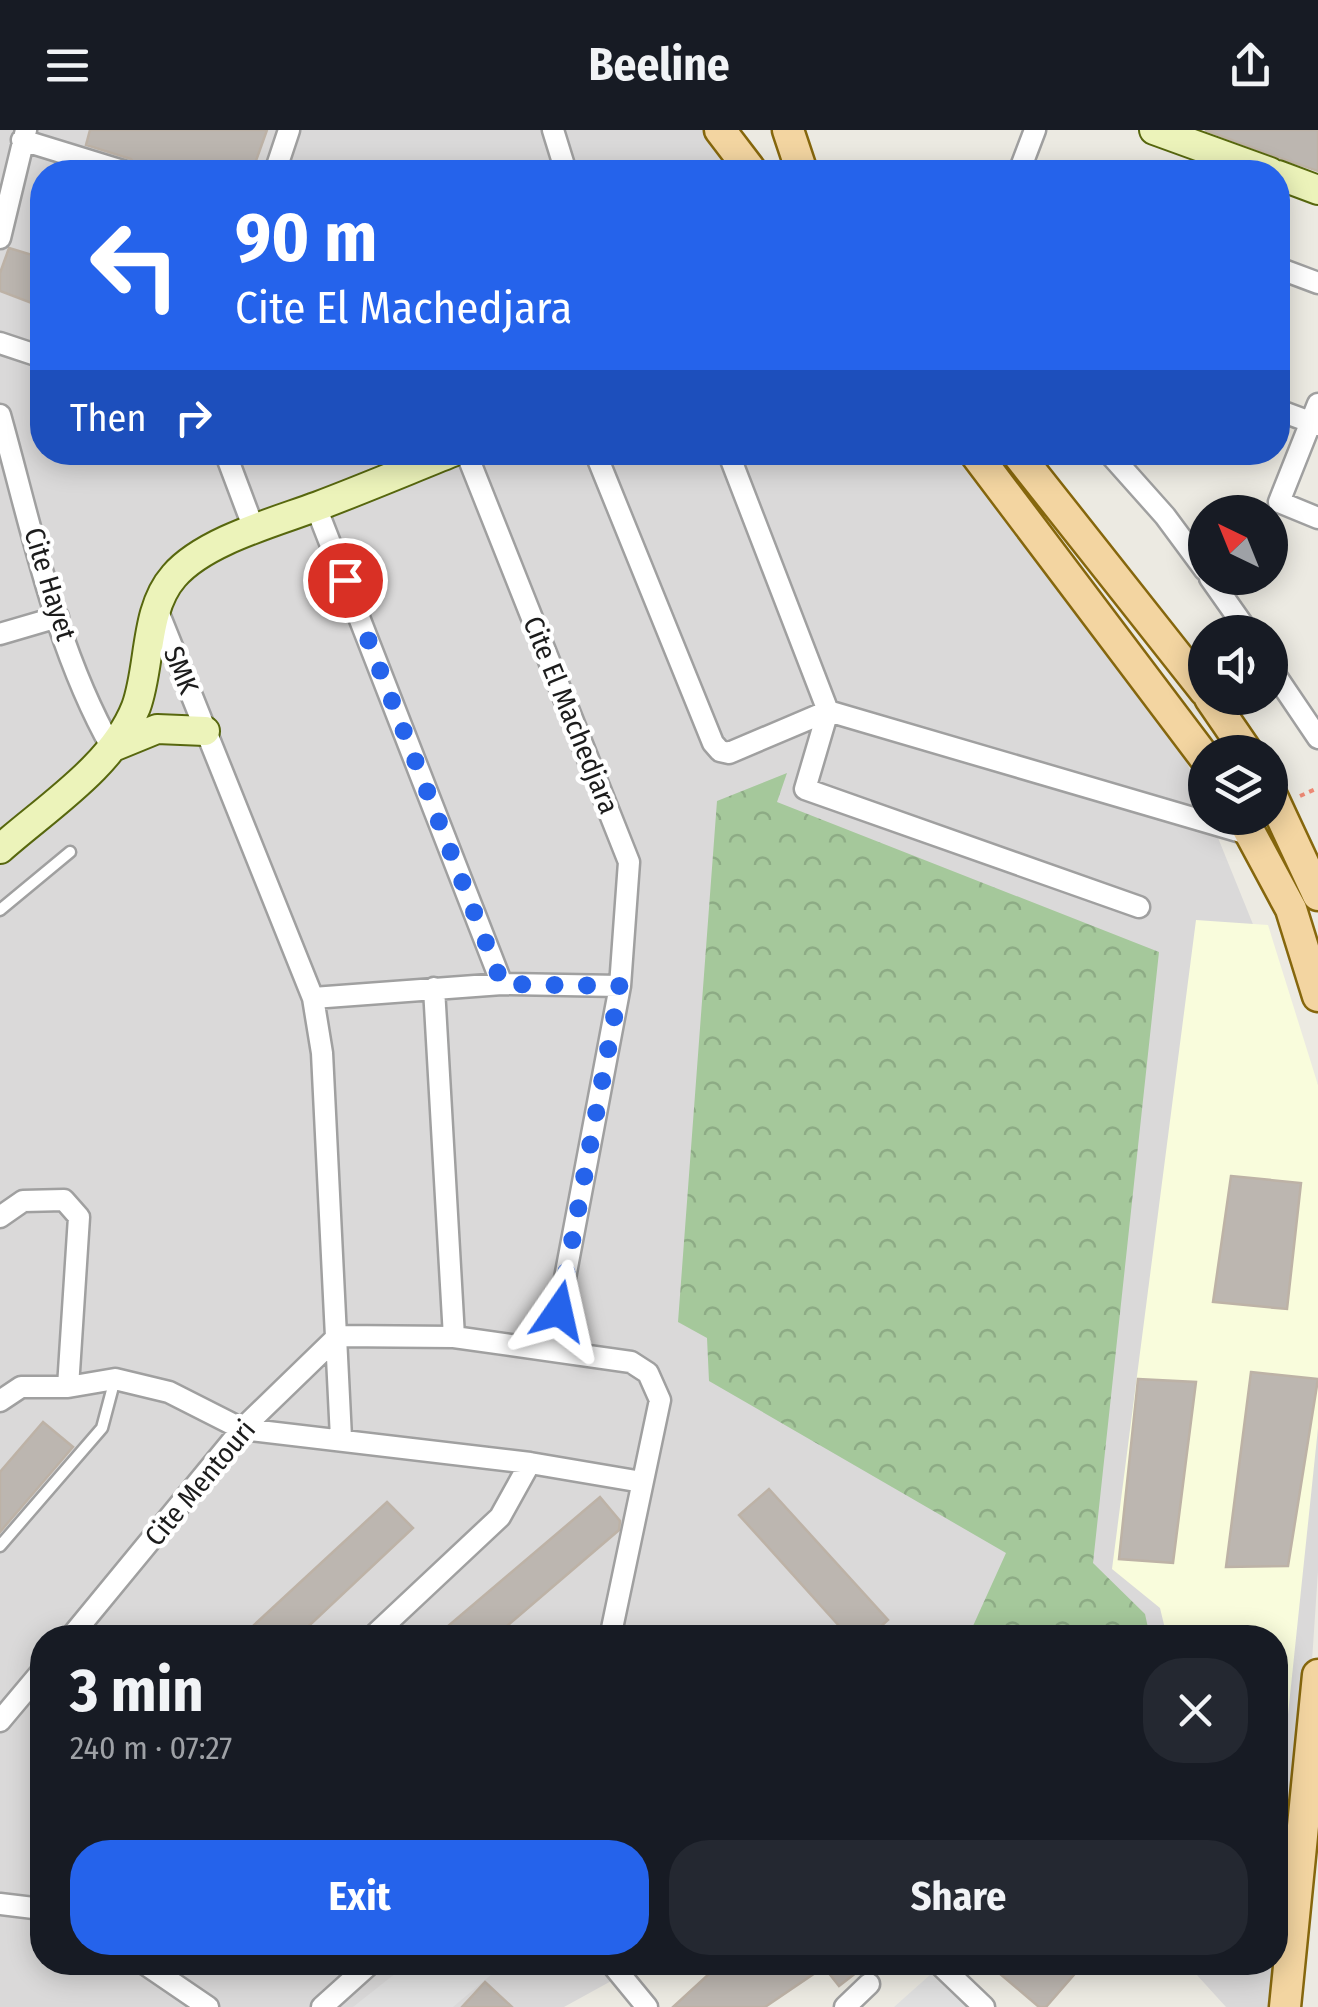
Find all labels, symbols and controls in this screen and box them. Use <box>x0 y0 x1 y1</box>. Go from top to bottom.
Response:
icon: menu <box>40 38 95 93</box>
text: Beeline <box>588 38 730 92</box>
icon: share <box>1223 38 1278 93</box>
text: 90 m <box>235 196 377 280</box>
icon: left <box>70 200 200 330</box>
text: Cite El Machedjara <box>235 281 572 335</box>
icon: right <box>166 390 221 445</box>
text: Then <box>70 395 146 441</box>
north arrow <box>1188 495 1288 595</box>
map controls <box>1188 495 1288 835</box>
street label: Cite Hayet <box>17 524 83 645</box>
pin <box>303 538 388 623</box>
icon: arrive <box>318 553 373 608</box>
street label: Cite El Machedjara <box>516 611 626 819</box>
button: sound <box>1188 615 1288 715</box>
street label: SMK <box>157 641 205 699</box>
button: layers <box>1188 735 1288 835</box>
position arrow <box>507 1259 611 1363</box>
street label: Cite Mentouri <box>138 1413 262 1553</box>
text: 3 min <box>70 1655 204 1727</box>
button: close <box>1143 1658 1248 1763</box>
text: 240 m · 07:27 <box>70 1729 232 1767</box>
button: Exit <box>70 1840 649 1955</box>
button: Share <box>669 1840 1248 1955</box>

